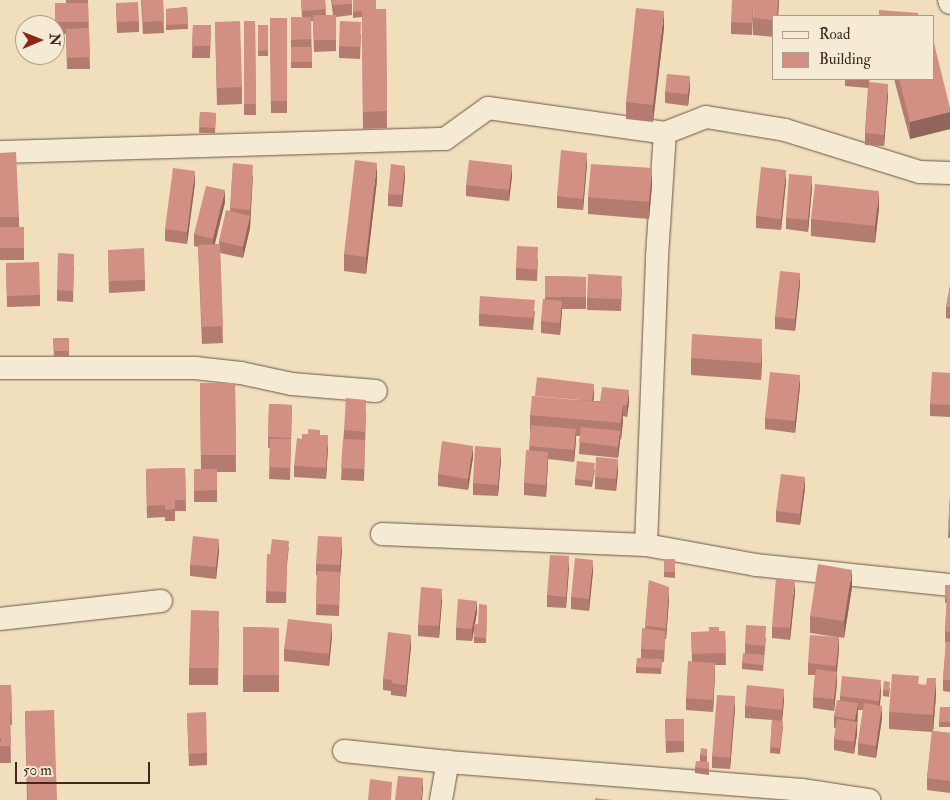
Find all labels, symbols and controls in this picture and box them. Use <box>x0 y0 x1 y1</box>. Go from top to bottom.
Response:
north arrow <box>15 15 65 65</box>
legend <box>772 15 935 80</box>
text: Road <box>819 25 850 44</box>
text: N <box>46 33 63 46</box>
text: Building <box>819 50 871 69</box>
scale bar <box>18 752 152 784</box>
text: 50 m <box>23 761 52 780</box>

